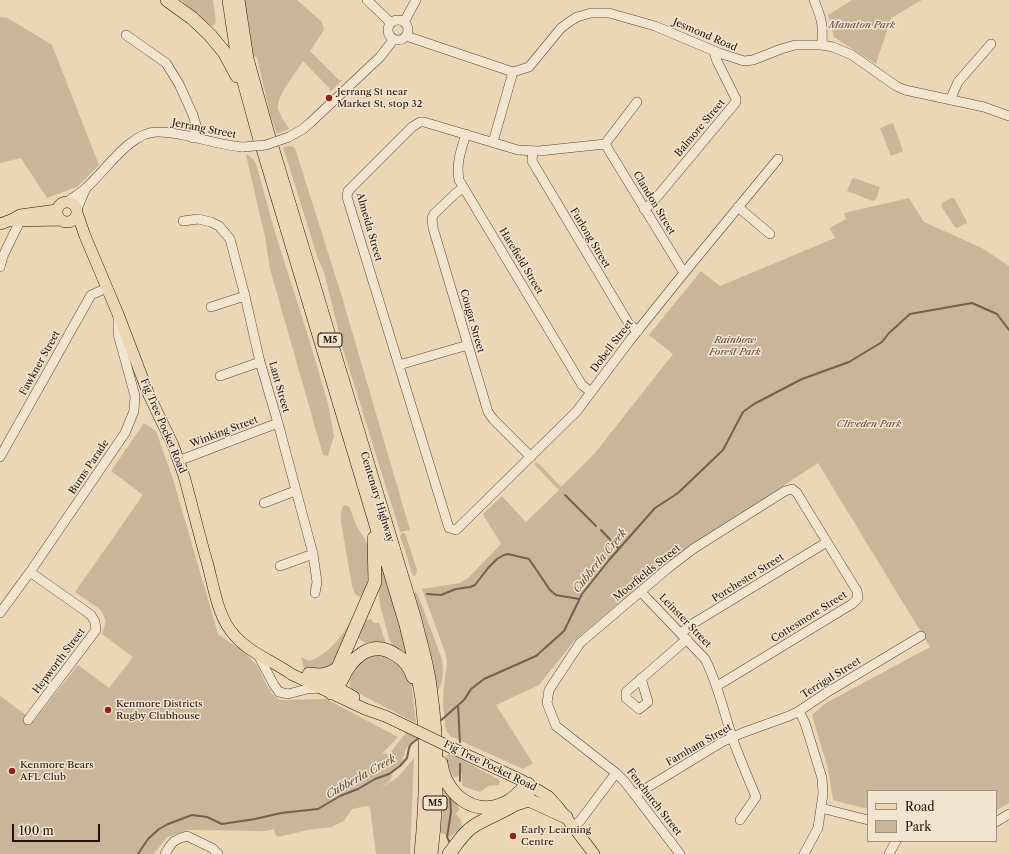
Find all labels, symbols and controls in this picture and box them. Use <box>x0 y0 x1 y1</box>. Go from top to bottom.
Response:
street label: Jesmond Road <box>671 16 739 54</box>
park label: Manaton Park <box>829 19 895 31</box>
place label: Jerrang St near Market St, stop 32 <box>337 86 423 110</box>
marker: Jerrang St near Market St, stop 32 <box>324 93 334 103</box>
street label: Balmore Street <box>672 97 728 159</box>
street label: Jerrang Street <box>171 117 237 141</box>
street label: Clandon Street <box>630 169 678 237</box>
street label: Almeida Street <box>353 191 385 263</box>
street label: Furlong Street <box>567 206 613 270</box>
street label: Harefield Street <box>496 226 546 296</box>
street label: Cougar Street <box>457 288 487 354</box>
street label: Dobell Street <box>588 317 636 375</box>
street label: Fawkner Street <box>17 329 63 397</box>
road number: M5 <box>318 333 342 347</box>
park label: Rainbow Forest Park <box>709 334 761 358</box>
street label: Lant Street <box>266 360 292 414</box>
street label: Fig Tree Pocket Road <box>138 377 188 475</box>
street label: Winking Street <box>188 414 260 450</box>
park label: Cliveden Park <box>837 418 901 430</box>
street label: Burns Parade <box>66 437 112 497</box>
street label: Centenary Highway <box>357 450 397 544</box>
water label: Cubberla Creek <box>570 527 630 595</box>
street label: Moorfields Street <box>611 542 683 604</box>
street label: Porchester Street <box>710 551 786 605</box>
street label: Cottesmore Street <box>769 589 849 645</box>
street label: Leinster Street <box>656 592 714 650</box>
street label: Hepworth Street <box>30 626 88 696</box>
street label: Terrigal Street <box>799 655 863 701</box>
place label: Kenmore Districts Rugby Clubhouse <box>116 698 203 722</box>
marker: Kenmore Districts Rugby Clubhouse <box>103 705 113 715</box>
street label: Farnham Street <box>664 721 734 769</box>
street label: Fig Tree Pocket Road <box>442 738 538 794</box>
water label: Cubberla Creek <box>324 752 398 802</box>
place label: Kenmore Bears AFL Club <box>20 759 94 782</box>
marker: Kenmore Bears AFL Club <box>7 766 17 776</box>
street label: Fenchurch Street <box>624 766 684 838</box>
legend <box>867 790 997 842</box>
road number: M5 <box>423 796 447 810</box>
text: Road <box>905 799 935 814</box>
scale bar <box>14 816 102 842</box>
text: Park <box>905 819 931 834</box>
text: 100 m <box>19 823 54 838</box>
place label: Early Learning Centre <box>521 824 591 848</box>
marker: Early Learning Centre <box>508 831 518 841</box>

